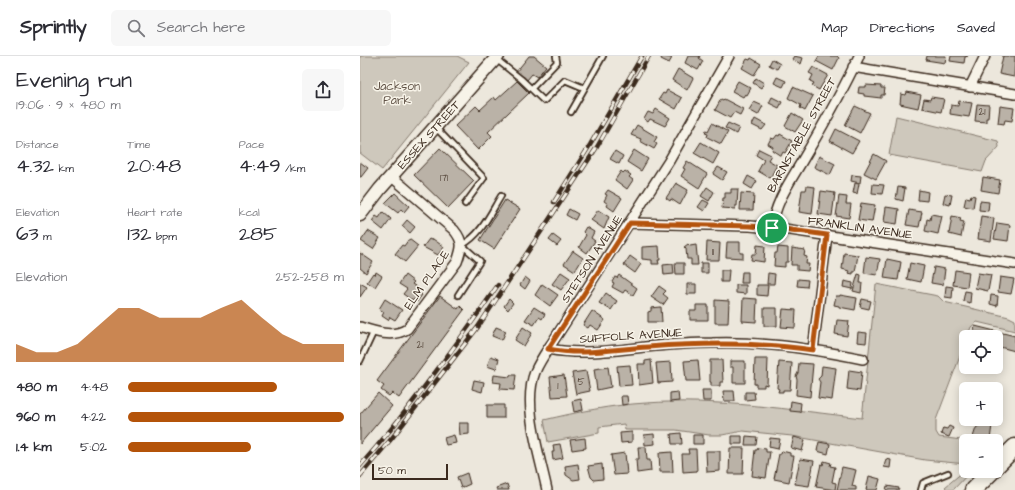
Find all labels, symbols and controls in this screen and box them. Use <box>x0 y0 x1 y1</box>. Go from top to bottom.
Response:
search box <box>111 10 391 46</box>
text: Sprintly <box>20 14 87 41</box>
icon: search <box>125 17 147 39</box>
text: Search here <box>157 17 245 38</box>
text: Map <box>821 18 848 38</box>
text: Directions <box>870 18 935 38</box>
text: Saved <box>957 18 995 38</box>
text: Evening run <box>16 65 132 96</box>
button: share <box>302 69 344 111</box>
street label: BARNSTABLE STREET <box>763 74 841 196</box>
park label: Jackson Park <box>374 78 420 109</box>
text: 19:06 · 9 × 480 m <box>16 96 121 114</box>
street label: ESSEX STREET <box>394 97 465 173</box>
house number: 21 <box>978 105 986 119</box>
text: Distance <box>16 137 59 152</box>
text: Time <box>127 137 150 152</box>
text: Pace <box>239 137 264 152</box>
text: 4.32 <box>16 152 54 180</box>
text: 20:48 <box>127 152 181 180</box>
text: 4:49 <box>239 152 281 180</box>
text: km <box>54 161 74 176</box>
text: /km <box>281 161 305 176</box>
house number: 171 <box>440 171 449 185</box>
text: Elevation <box>16 205 59 220</box>
text: Heart rate <box>127 205 183 220</box>
text: kcal <box>239 205 260 220</box>
pin <box>755 211 789 245</box>
street label: STETSON AVENUE <box>557 212 627 306</box>
street label: FRANKLIN AVENUE <box>807 212 913 244</box>
icon: arrive <box>761 217 783 239</box>
text: 63 <box>16 220 39 248</box>
text: 132 <box>127 220 152 248</box>
text: 285 <box>239 220 277 248</box>
text: m <box>39 229 52 244</box>
text: bpm <box>152 229 177 244</box>
house number: 11 <box>712 245 715 259</box>
street label: ELM PLACE <box>400 247 454 313</box>
text: Elevation <box>16 268 67 286</box>
text: 252–258 m <box>275 268 344 286</box>
street label: SUFFOLK AVENUE <box>579 324 683 348</box>
map controls <box>959 330 1003 478</box>
button: locate <box>959 330 1003 374</box>
house number: 21 <box>416 338 424 352</box>
house number: 5 <box>577 375 585 389</box>
text: 480 m <box>16 378 57 396</box>
text: 4:48 <box>80 378 108 396</box>
house number: 1 <box>557 379 559 393</box>
button: + <box>959 382 1003 426</box>
text: 960 m <box>16 408 55 426</box>
text: 4:22 <box>80 408 106 426</box>
button: − <box>959 434 1003 478</box>
text: 1.4 km <box>16 438 52 456</box>
text: 5:02 <box>80 438 107 456</box>
scale bar <box>372 462 448 481</box>
text: 50 m <box>378 463 406 478</box>

